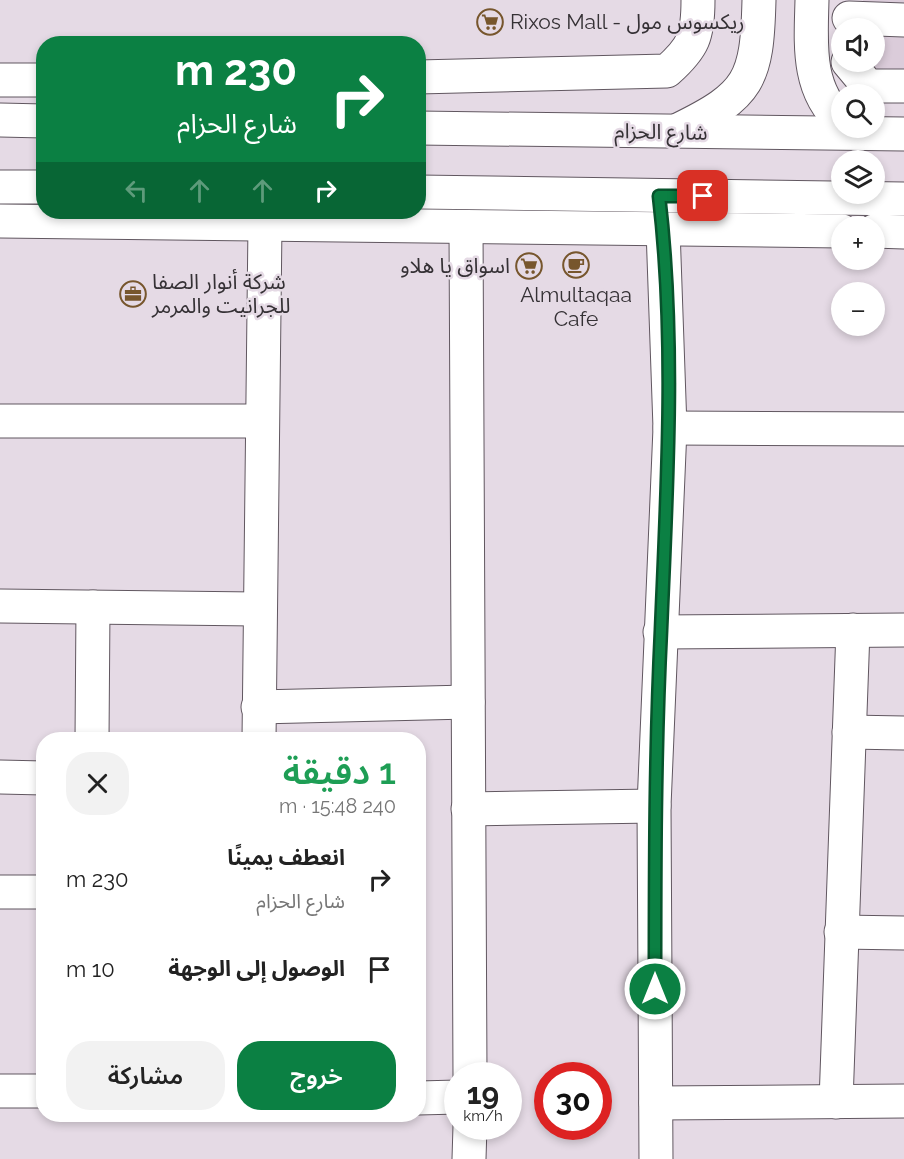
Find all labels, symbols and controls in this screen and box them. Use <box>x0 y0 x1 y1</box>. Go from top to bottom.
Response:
supermarket icon: Rixos Mall - ريكسوس مول <box>475 7 505 37</box>
place label: Rixos Mall - ريكسوس مول <box>510 9 744 34</box>
map controls <box>831 18 885 336</box>
button: sound <box>831 18 885 72</box>
text: 230 m <box>175 46 297 95</box>
icon: right <box>318 60 396 138</box>
button: search <box>831 84 885 138</box>
text: شارع الحزام <box>177 108 297 139</box>
street label: شارع الحزام <box>614 118 708 149</box>
button: layers <box>831 150 885 204</box>
pin <box>677 170 728 221</box>
icon: left <box>120 174 153 207</box>
icon: ahead <box>183 174 216 207</box>
icon: ahead <box>246 174 279 207</box>
icon: right <box>309 174 342 207</box>
icon: arrive <box>686 179 719 212</box>
button: + <box>831 216 885 270</box>
cafe icon: Almultaqaa Cafe <box>561 250 591 280</box>
supermarket icon: اسواق يا هلاو <box>514 251 544 281</box>
place label: اسواق يا هلاو <box>400 253 510 278</box>
place label: شركة أنوار الصفا للجرانيت والمرمر <box>151 269 291 318</box>
office icon: شركة أنوار الصفا للجرانيت والمرمر <box>118 279 148 309</box>
place label: Almultaqaa Cafe <box>520 282 632 331</box>
button: − <box>831 282 885 336</box>
text: 1 دقيقة <box>283 750 396 792</box>
button: close <box>66 752 129 815</box>
text: 240 m · 15:48 <box>279 794 396 818</box>
text: انعطف يمينًا <box>227 844 345 870</box>
icon: right <box>363 863 396 896</box>
text: 230 m <box>66 866 129 892</box>
text: شارع الحزام <box>256 889 345 913</box>
icon: arrive <box>363 953 396 986</box>
text: الوصول إلى الوجهة <box>168 955 345 981</box>
text: 10 m <box>66 956 115 982</box>
position arrow <box>623 957 687 1021</box>
button: مشاركة <box>66 1041 225 1110</box>
button: خروج <box>237 1041 396 1110</box>
speed limit sign: 30 <box>534 1062 612 1140</box>
text: 19 <box>467 1076 499 1111</box>
text: km/h <box>463 1107 503 1125</box>

